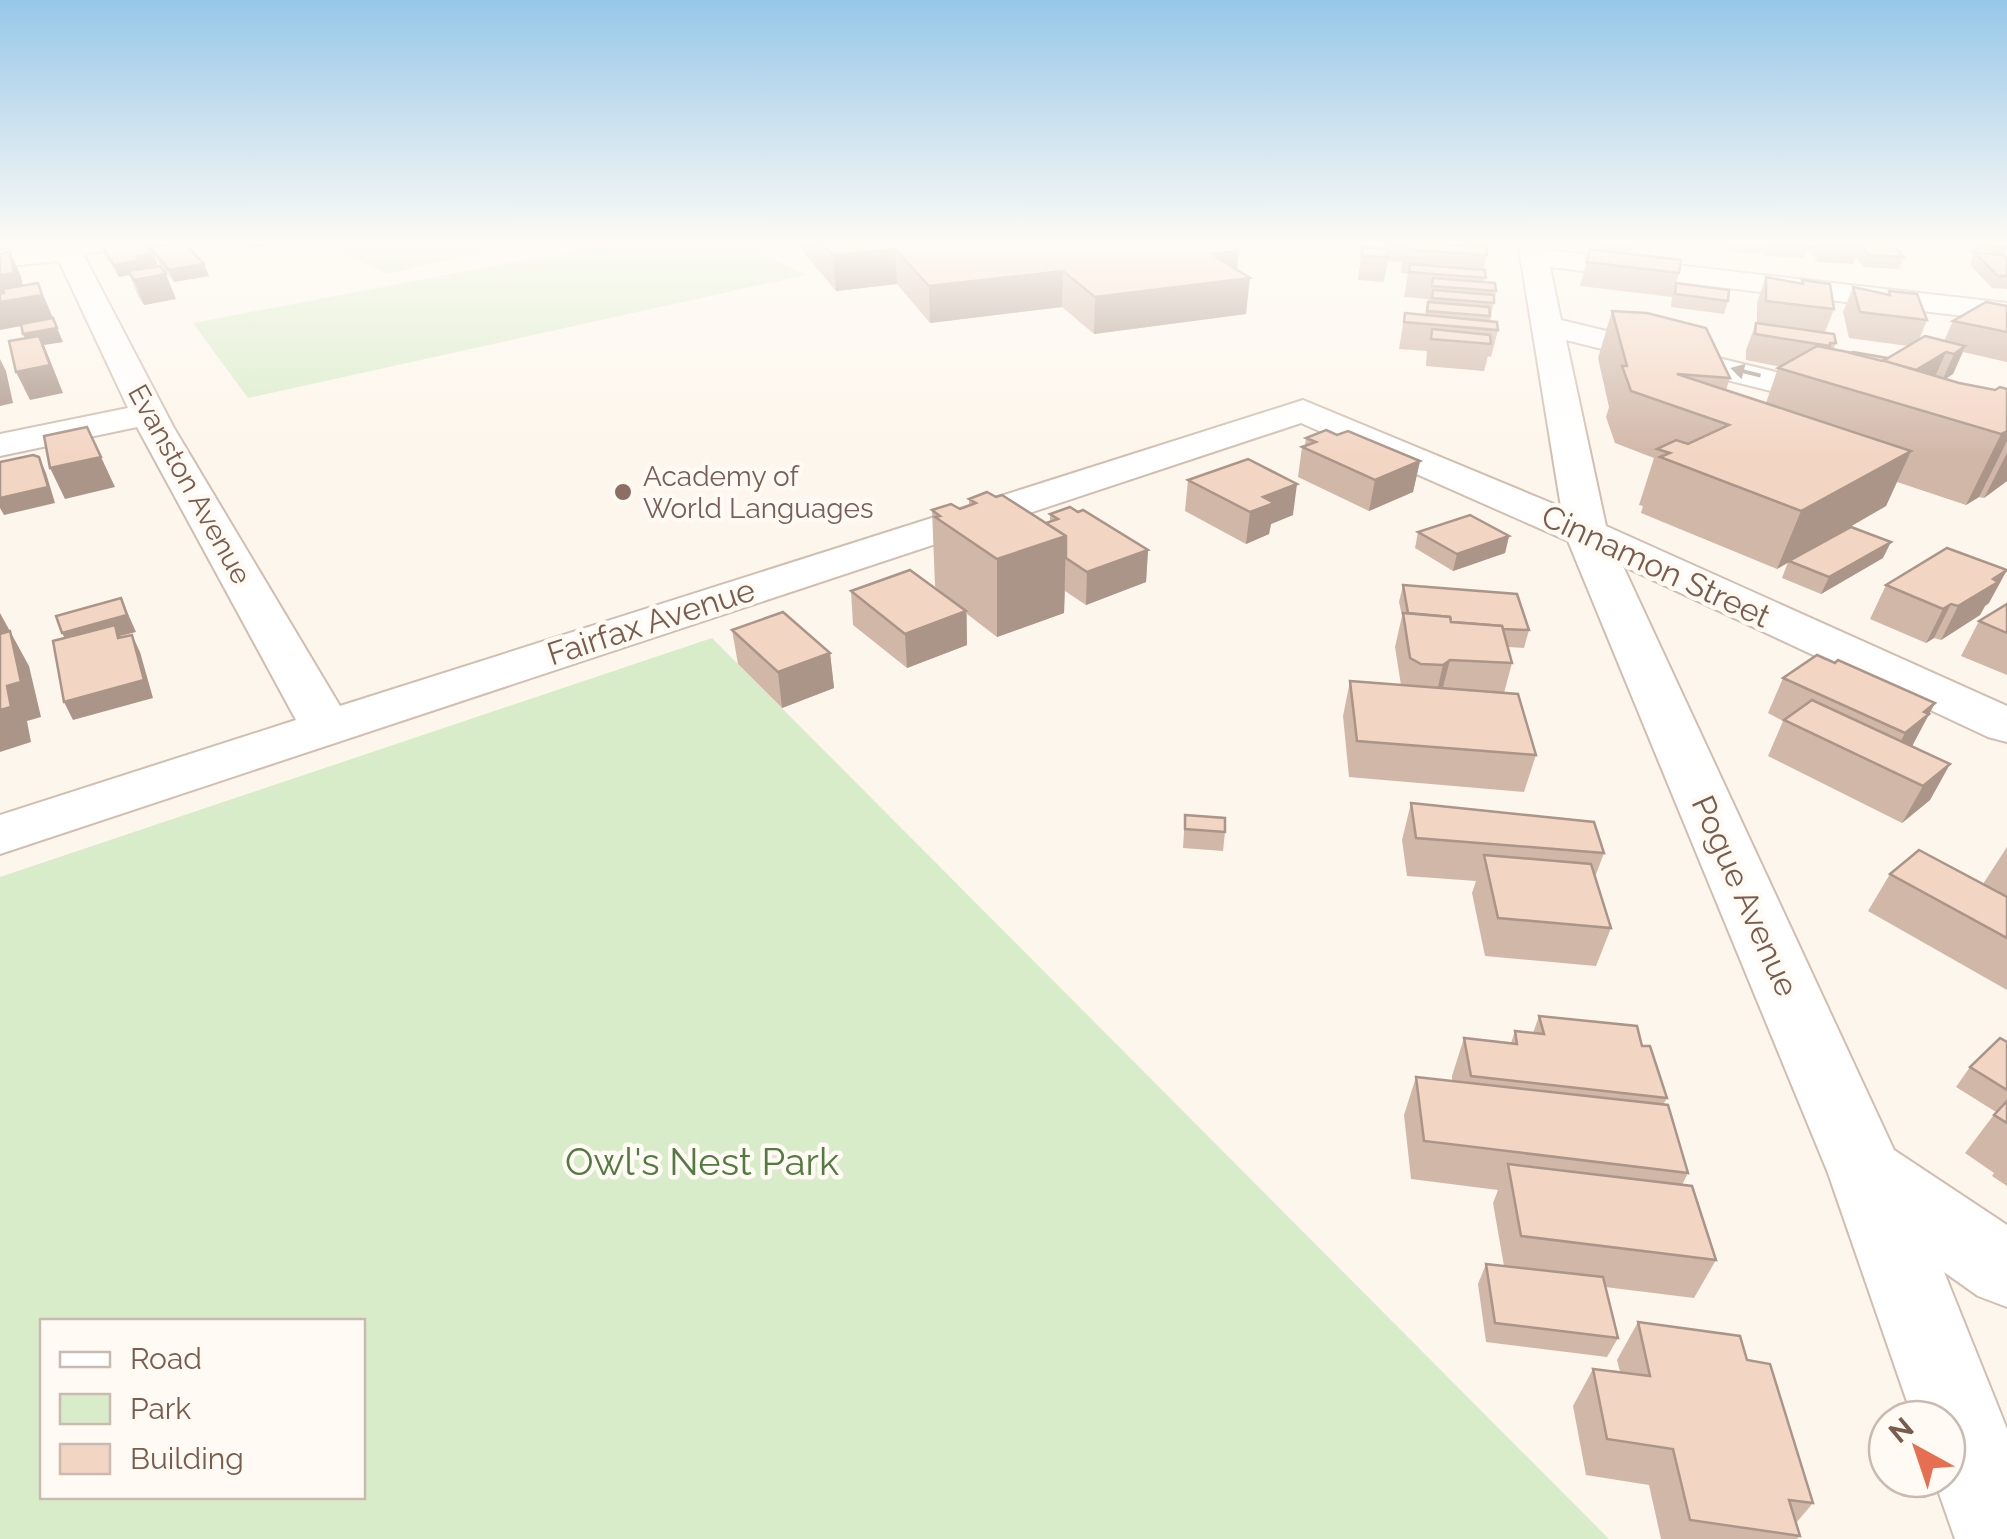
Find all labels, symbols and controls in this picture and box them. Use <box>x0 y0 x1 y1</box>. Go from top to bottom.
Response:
one-way arrow <box>1730 364 1761 379</box>
street label: Evanston Avenue <box>121 379 258 590</box>
place label: Academy of World Languages <box>643 460 873 525</box>
marker: Academy of World Languages <box>612 481 634 503</box>
street label: Cinnamon Street <box>1536 496 1777 635</box>
street label: Fairfax Avenue <box>542 571 759 672</box>
street label: Pogue Avenue <box>1685 790 1806 1002</box>
park label: Owl's Nest Park <box>565 1139 839 1184</box>
legend <box>40 1319 365 1499</box>
text: Road <box>130 1341 202 1376</box>
text: Park <box>130 1391 191 1426</box>
north arrow <box>1867 1399 1967 1499</box>
text: N <box>1882 1411 1920 1450</box>
text: Building <box>130 1441 244 1476</box>

